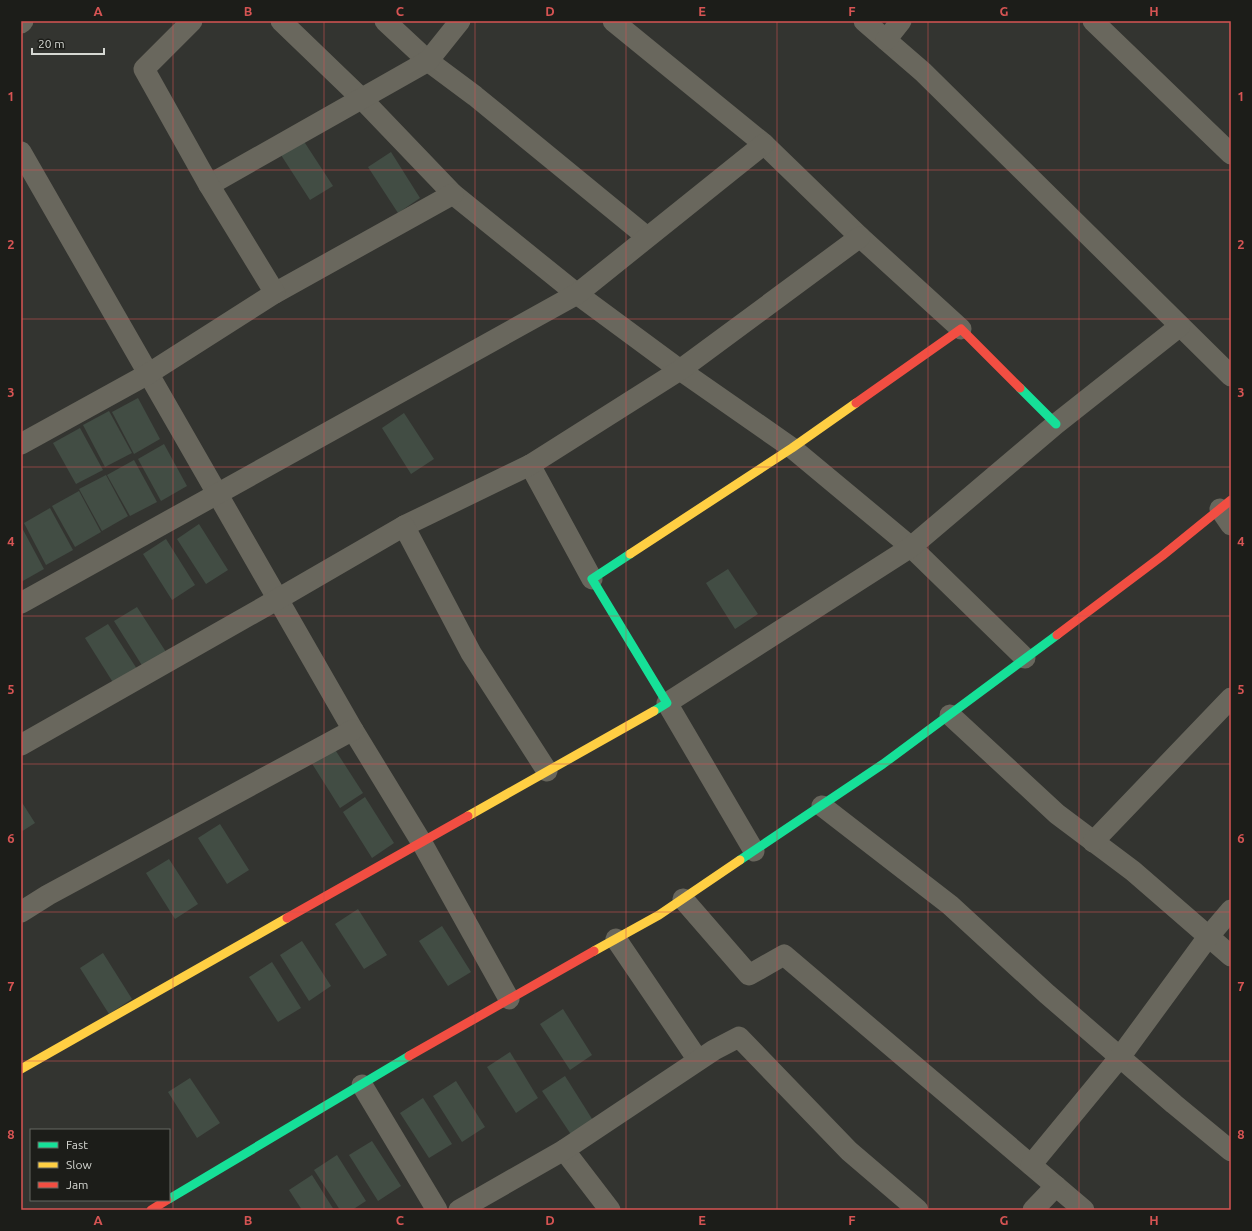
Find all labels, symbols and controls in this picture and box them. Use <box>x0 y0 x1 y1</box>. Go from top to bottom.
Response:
text: A <box>93 4 103 18</box>
text: B <box>244 4 253 18</box>
text: C <box>396 4 405 18</box>
text: D <box>545 4 555 18</box>
text: E <box>698 4 706 18</box>
text: F <box>848 4 856 18</box>
text: G <box>1000 4 1009 18</box>
text: H <box>1149 4 1159 18</box>
scale bar <box>32 30 104 56</box>
text: 20 m <box>38 37 65 50</box>
text: 1 <box>7 89 15 103</box>
text: 1 <box>1237 89 1245 103</box>
text: 2 <box>7 237 15 251</box>
text: 2 <box>1237 237 1245 251</box>
text: 3 <box>7 385 15 399</box>
text: 3 <box>1237 385 1245 399</box>
text: 4 <box>7 534 15 548</box>
text: 4 <box>1237 534 1245 548</box>
text: 5 <box>7 682 15 696</box>
text: 5 <box>1237 682 1245 696</box>
text: 6 <box>7 831 15 845</box>
text: 6 <box>1237 831 1245 845</box>
text: 7 <box>7 979 15 993</box>
text: 7 <box>1237 979 1245 993</box>
text: 8 <box>7 1127 15 1141</box>
text: 8 <box>1237 1127 1245 1141</box>
legend <box>30 1129 170 1201</box>
text: Fast <box>66 1138 88 1151</box>
text: Slow <box>66 1158 92 1171</box>
text: Jam <box>66 1178 88 1191</box>
text: A <box>93 1213 103 1227</box>
text: B <box>244 1213 253 1227</box>
text: C <box>396 1213 405 1227</box>
text: D <box>545 1213 555 1227</box>
text: E <box>698 1213 706 1227</box>
text: F <box>848 1213 856 1227</box>
text: G <box>1000 1213 1009 1227</box>
text: H <box>1149 1213 1159 1227</box>

